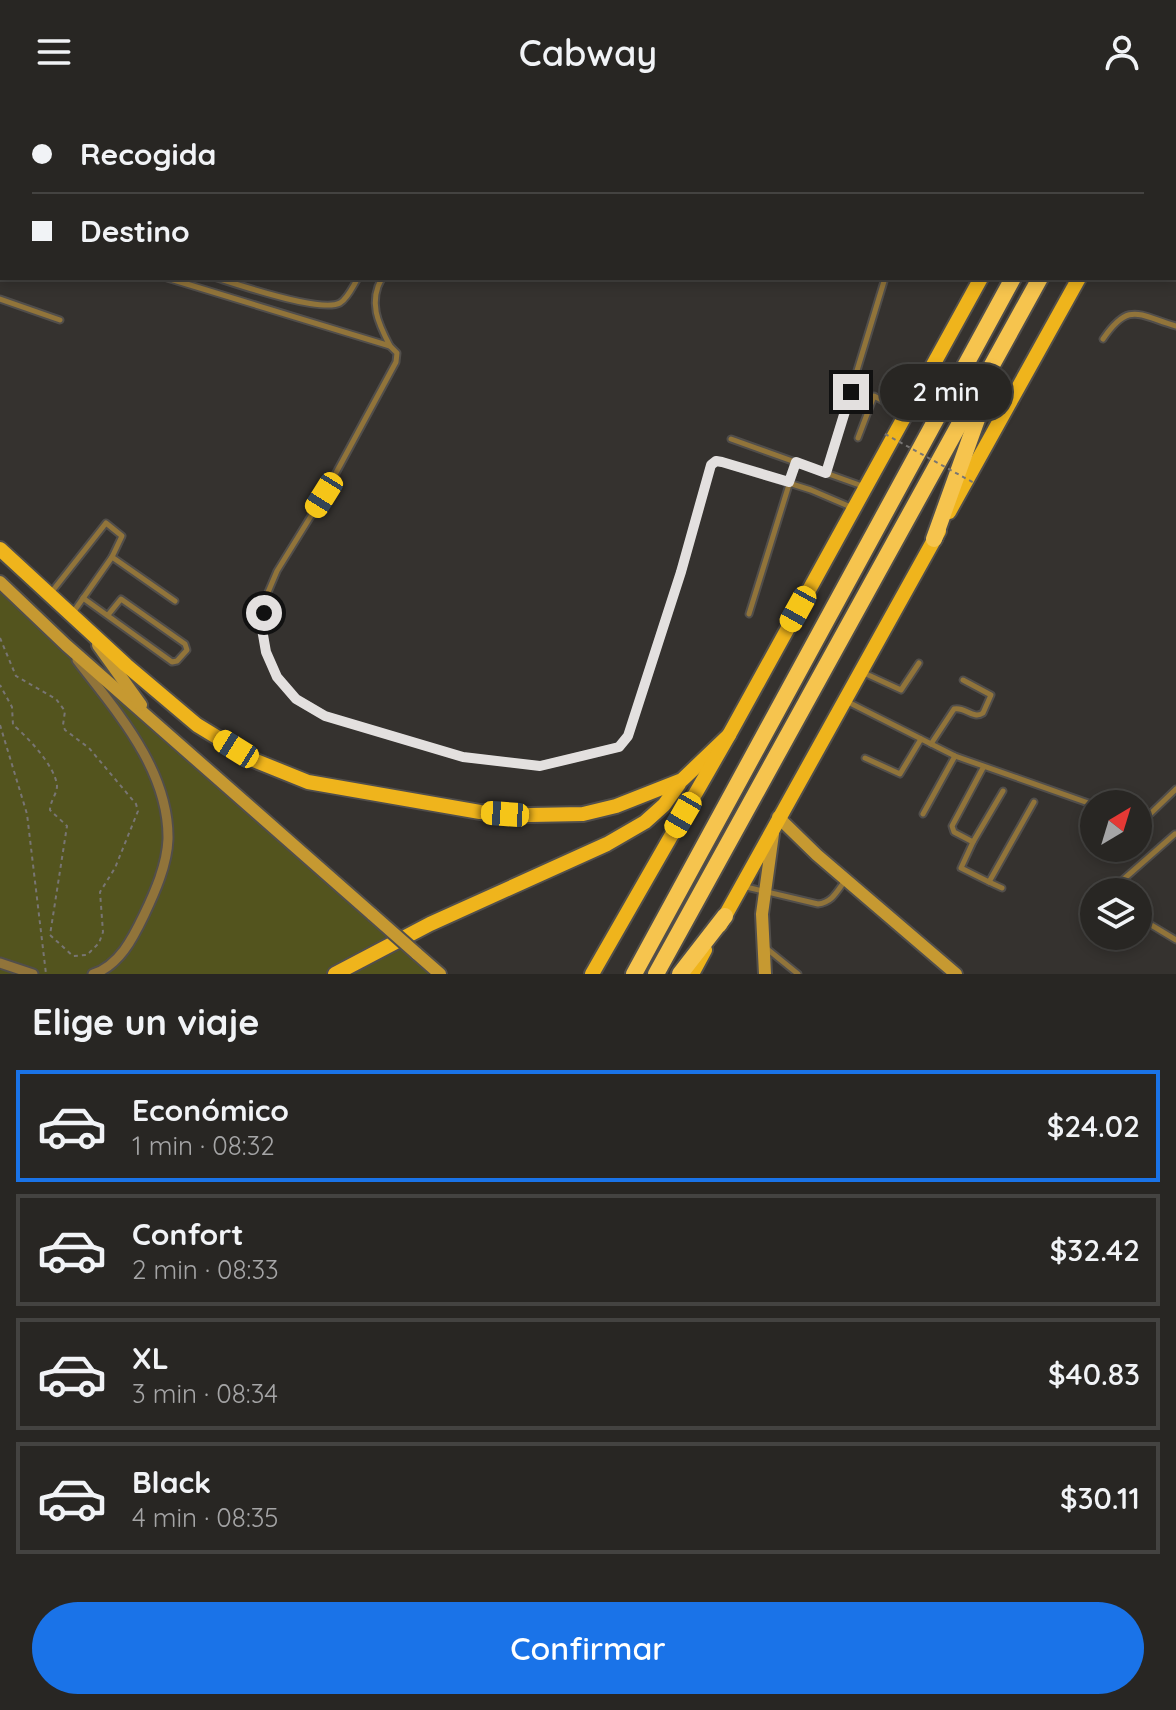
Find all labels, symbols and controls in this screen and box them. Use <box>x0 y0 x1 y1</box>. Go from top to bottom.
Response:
icon: menu <box>32 30 76 74</box>
text: Cabway <box>519 30 657 75</box>
icon: person <box>1100 30 1144 74</box>
text: Recogida <box>80 135 216 173</box>
text: Destino <box>80 212 190 250</box>
callout: 2 min <box>879 364 1011 420</box>
route end <box>833 374 869 410</box>
text: 2 min <box>912 375 980 408</box>
car <box>301 468 347 522</box>
car <box>776 582 820 636</box>
route start <box>246 595 282 631</box>
car <box>209 726 263 772</box>
car <box>661 788 705 842</box>
north arrow <box>1080 790 1152 862</box>
map controls <box>1080 790 1152 950</box>
car <box>480 800 530 828</box>
button: layers <box>1080 878 1152 950</box>
text: Elige un viaje <box>32 999 260 1044</box>
icon: car <box>36 1090 108 1162</box>
text: Económico <box>132 1091 289 1129</box>
text: $24.02 <box>1047 1107 1140 1145</box>
text: 1 min · 08:32 <box>132 1129 275 1162</box>
icon: car <box>36 1214 108 1286</box>
text: Confort <box>132 1215 244 1253</box>
text: $32.42 <box>1050 1231 1140 1269</box>
text: 2 min · 08:33 <box>132 1253 279 1286</box>
icon: car <box>36 1338 108 1410</box>
text: XL <box>132 1339 169 1377</box>
text: $40.83 <box>1048 1355 1140 1393</box>
text: 3 min · 08:34 <box>132 1377 278 1410</box>
icon: car <box>36 1462 108 1534</box>
text: Black <box>132 1463 211 1501</box>
text: $30.11 <box>1060 1479 1140 1517</box>
text: 4 min · 08:35 <box>132 1501 279 1534</box>
button: Confirmar <box>32 1602 1144 1694</box>

